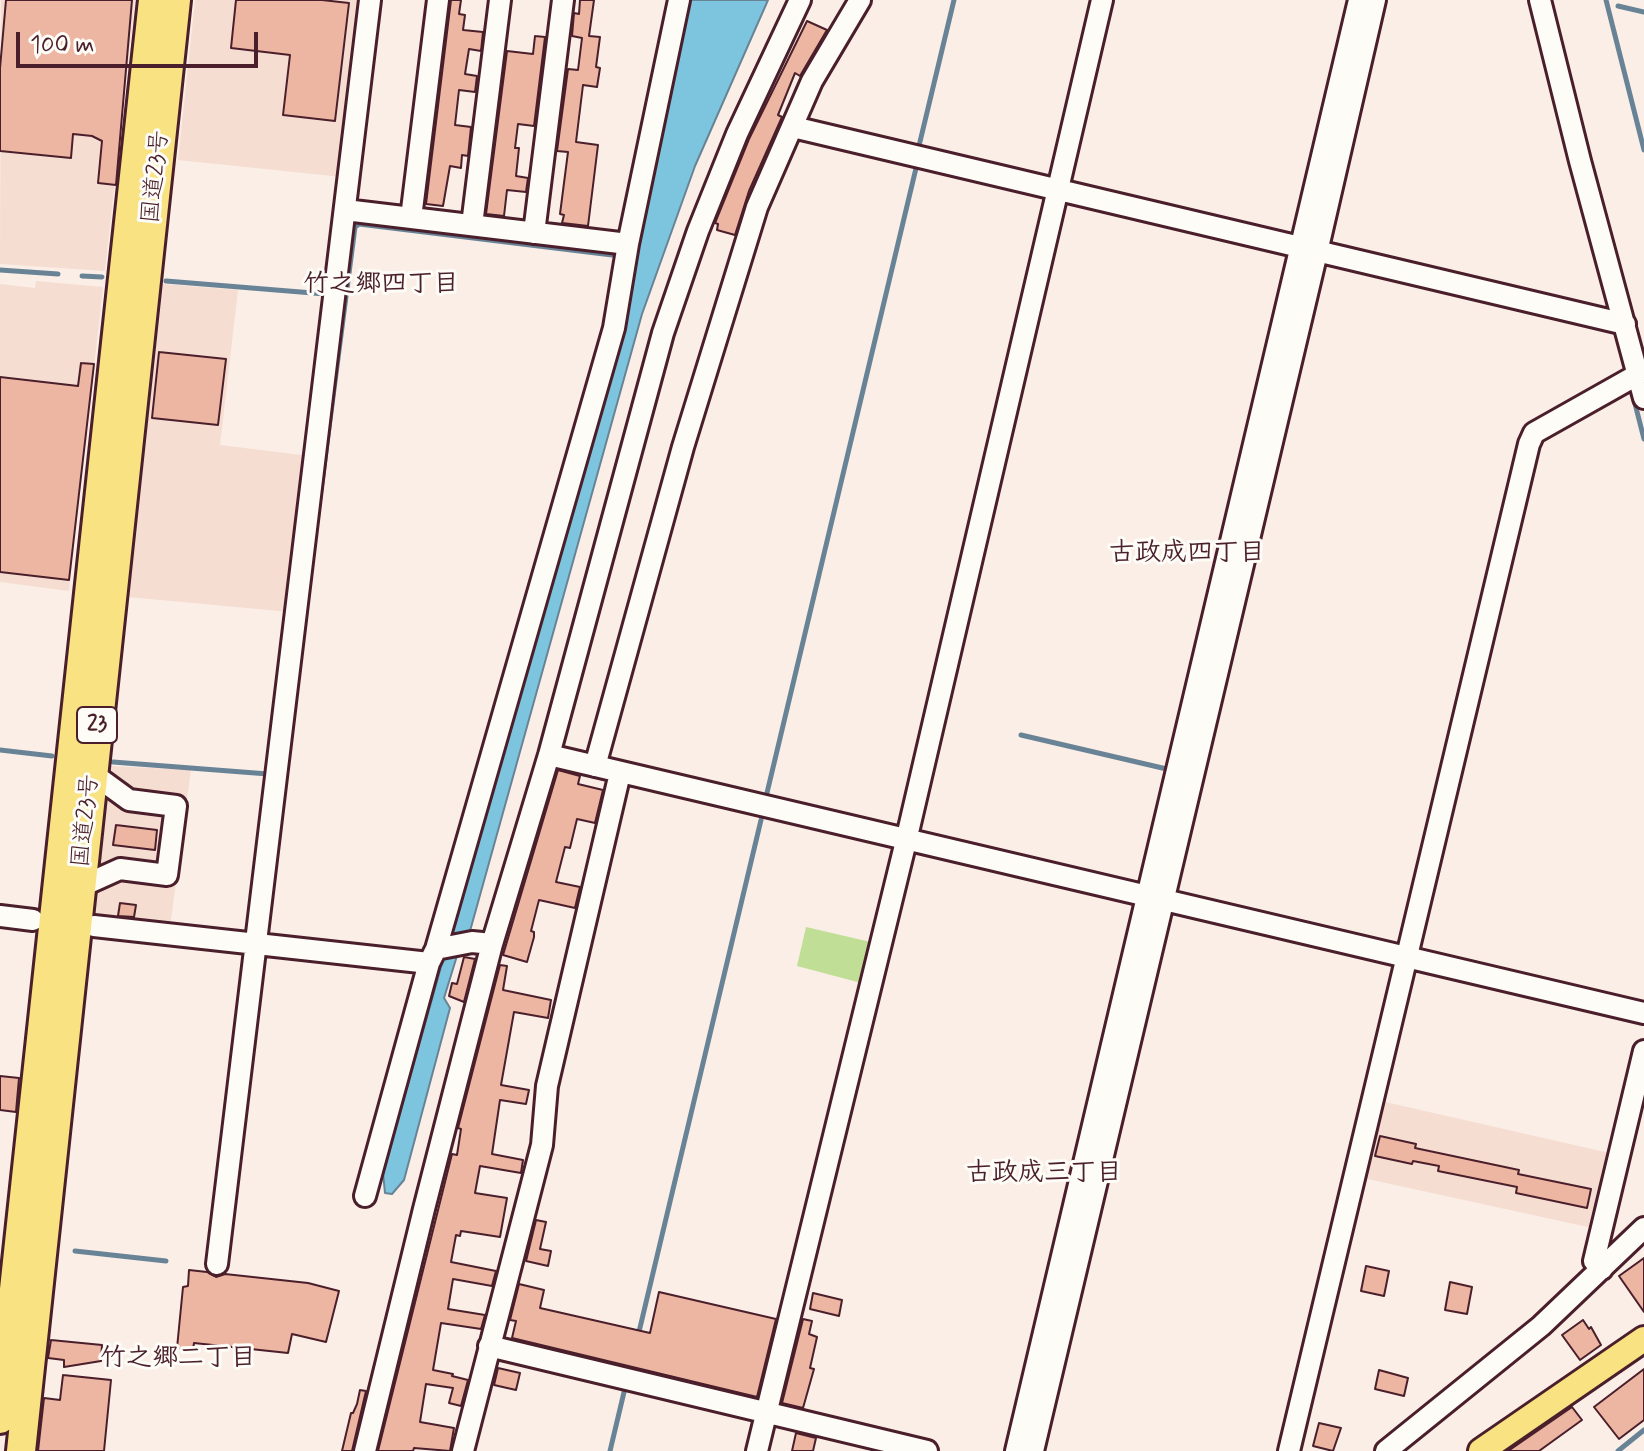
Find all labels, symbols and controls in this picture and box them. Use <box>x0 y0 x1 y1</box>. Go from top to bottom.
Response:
scale bar <box>20 16 262 66</box>
text: 100 m <box>30 30 94 61</box>
street label: 国道23号 <box>138 129 176 225</box>
district label: 竹之郷四丁目 <box>303 270 459 302</box>
district label: 古政成四丁目 <box>1109 539 1265 571</box>
road number: 23 <box>77 707 117 743</box>
street label: 国道23号 <box>68 773 106 869</box>
district label: 古政成三丁目 <box>966 1159 1122 1191</box>
district label: 竹之郷二丁目 <box>100 1344 256 1376</box>

